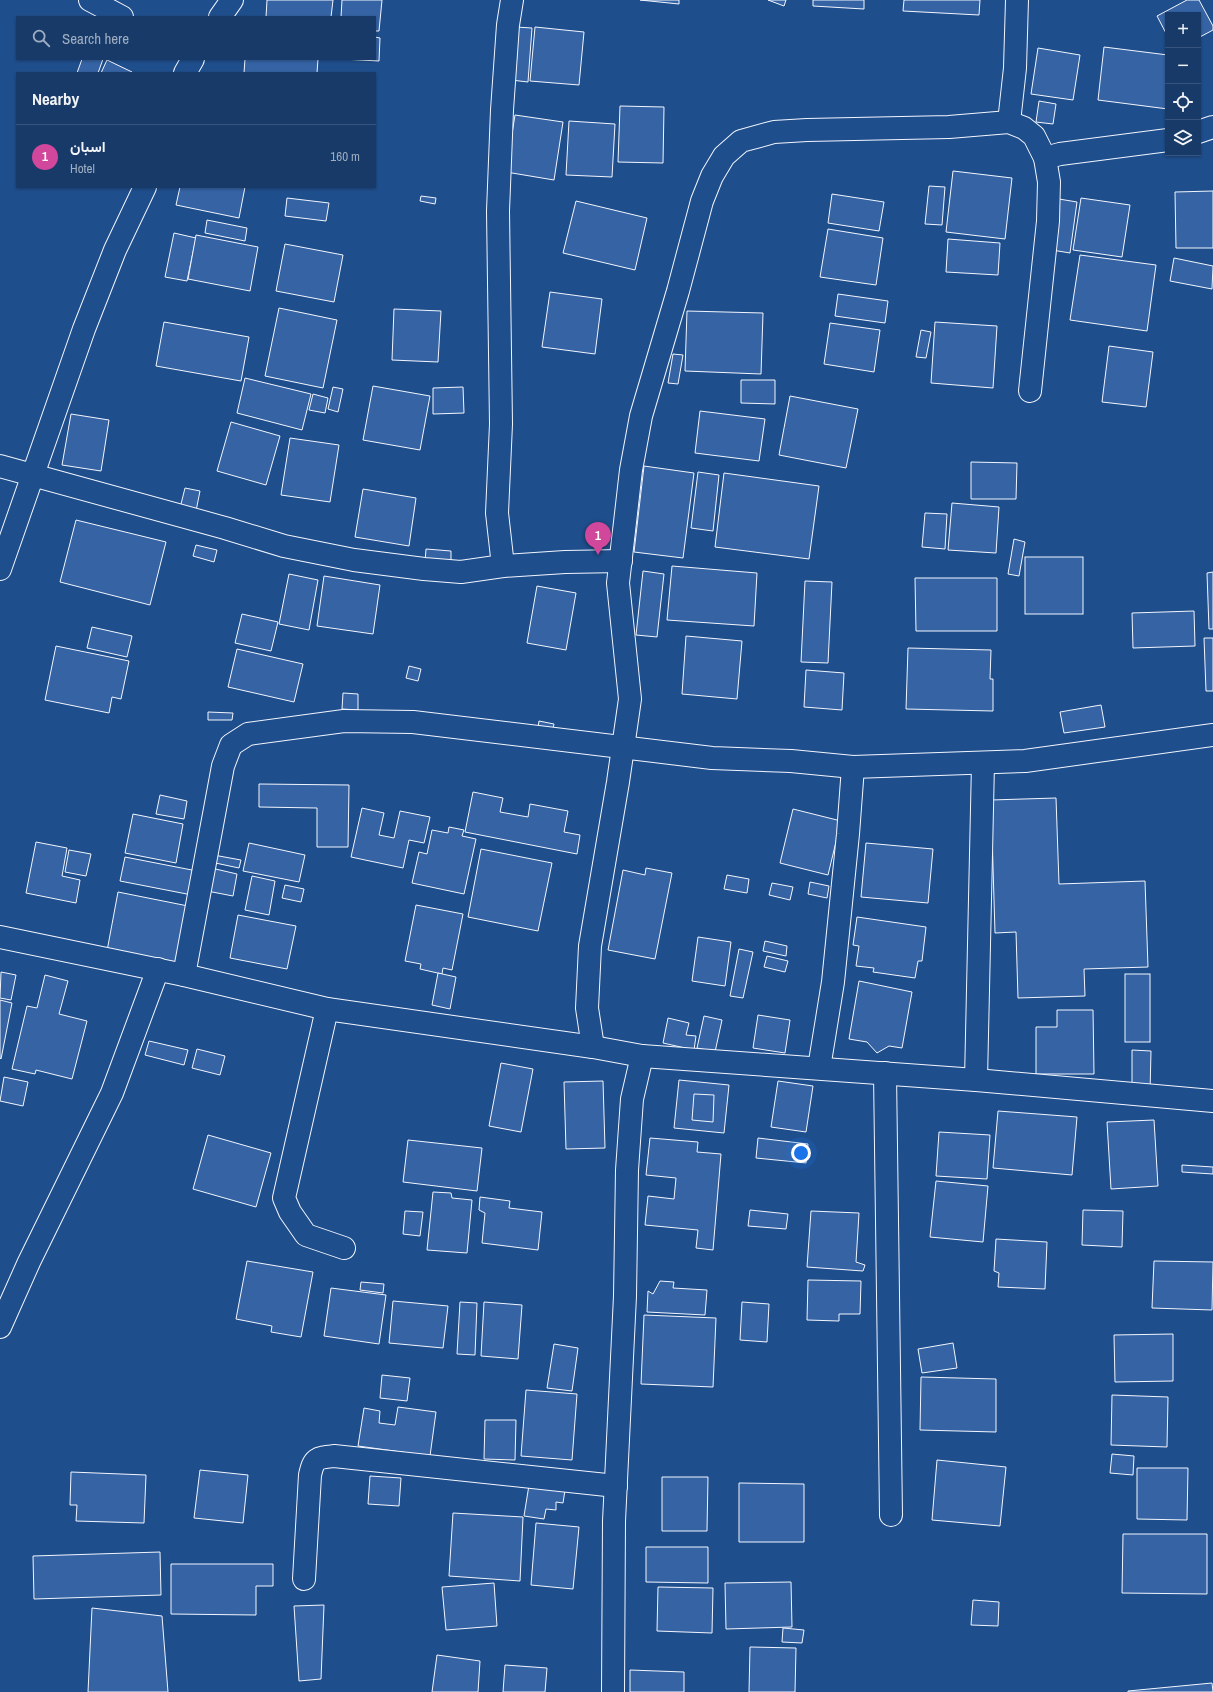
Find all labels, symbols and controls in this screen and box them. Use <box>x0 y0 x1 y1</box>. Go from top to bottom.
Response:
map controls <box>1165 12 1201 156</box>
button: + <box>1165 12 1201 48</box>
search box <box>16 16 376 60</box>
icon: search <box>30 27 52 49</box>
text: Search here <box>62 28 129 49</box>
button: − <box>1165 48 1201 84</box>
button: locate <box>1165 84 1201 120</box>
text: Nearby <box>32 87 79 110</box>
button: layers <box>1165 120 1201 156</box>
text: اسبان <box>70 136 106 157</box>
text: 1 <box>42 148 48 165</box>
text: 160 m <box>330 148 360 165</box>
text: Hotel <box>70 160 95 177</box>
pin: 1 <box>585 522 611 555</box>
your location <box>791 1143 811 1163</box>

